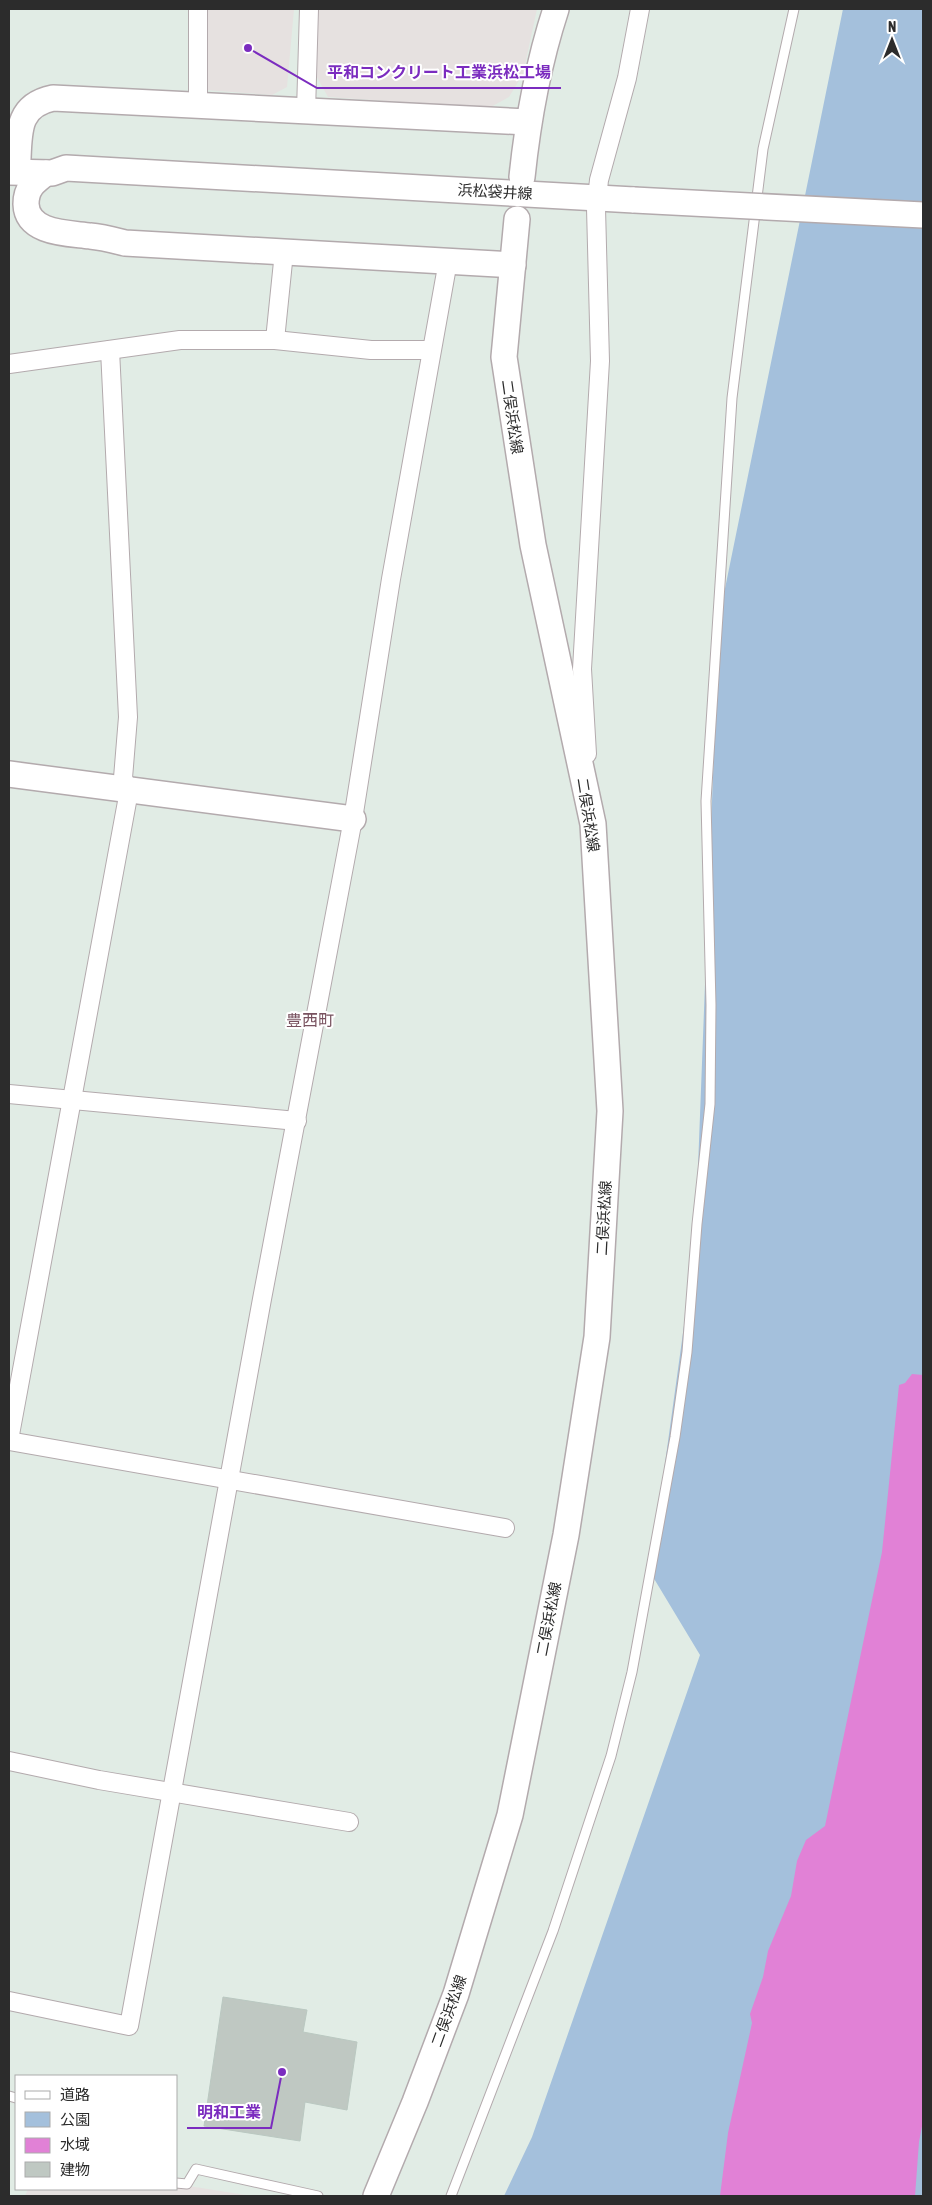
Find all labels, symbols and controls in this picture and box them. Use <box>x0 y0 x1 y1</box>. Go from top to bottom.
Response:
north arrow <box>867 15 917 65</box>
text: N <box>888 19 896 35</box>
callout: 平和コンクリート工業浜松工場 <box>317 57 561 88</box>
text: 平和コンクリート工業浜松工場 <box>327 63 551 81</box>
street label: 浜松袋井線 <box>457 181 533 202</box>
street label: 二俣浜松線 <box>499 379 526 455</box>
street label: 二俣浜松線 <box>574 777 603 853</box>
district label: 豊西町 <box>286 1011 334 1029</box>
street label: 二俣浜松線 <box>593 1180 614 1256</box>
street label: 二俣浜松線 <box>533 1580 564 1657</box>
street label: 二俣浜松線 <box>428 1973 469 2049</box>
legend <box>15 2075 178 2190</box>
text: 道路 <box>60 2086 90 2103</box>
callout: 明和工業 <box>187 2097 271 2128</box>
text: 明和工業 <box>197 2103 261 2121</box>
text: 公園 <box>60 2111 90 2128</box>
text: 水域 <box>60 2136 90 2153</box>
text: 建物 <box>60 2161 90 2178</box>

